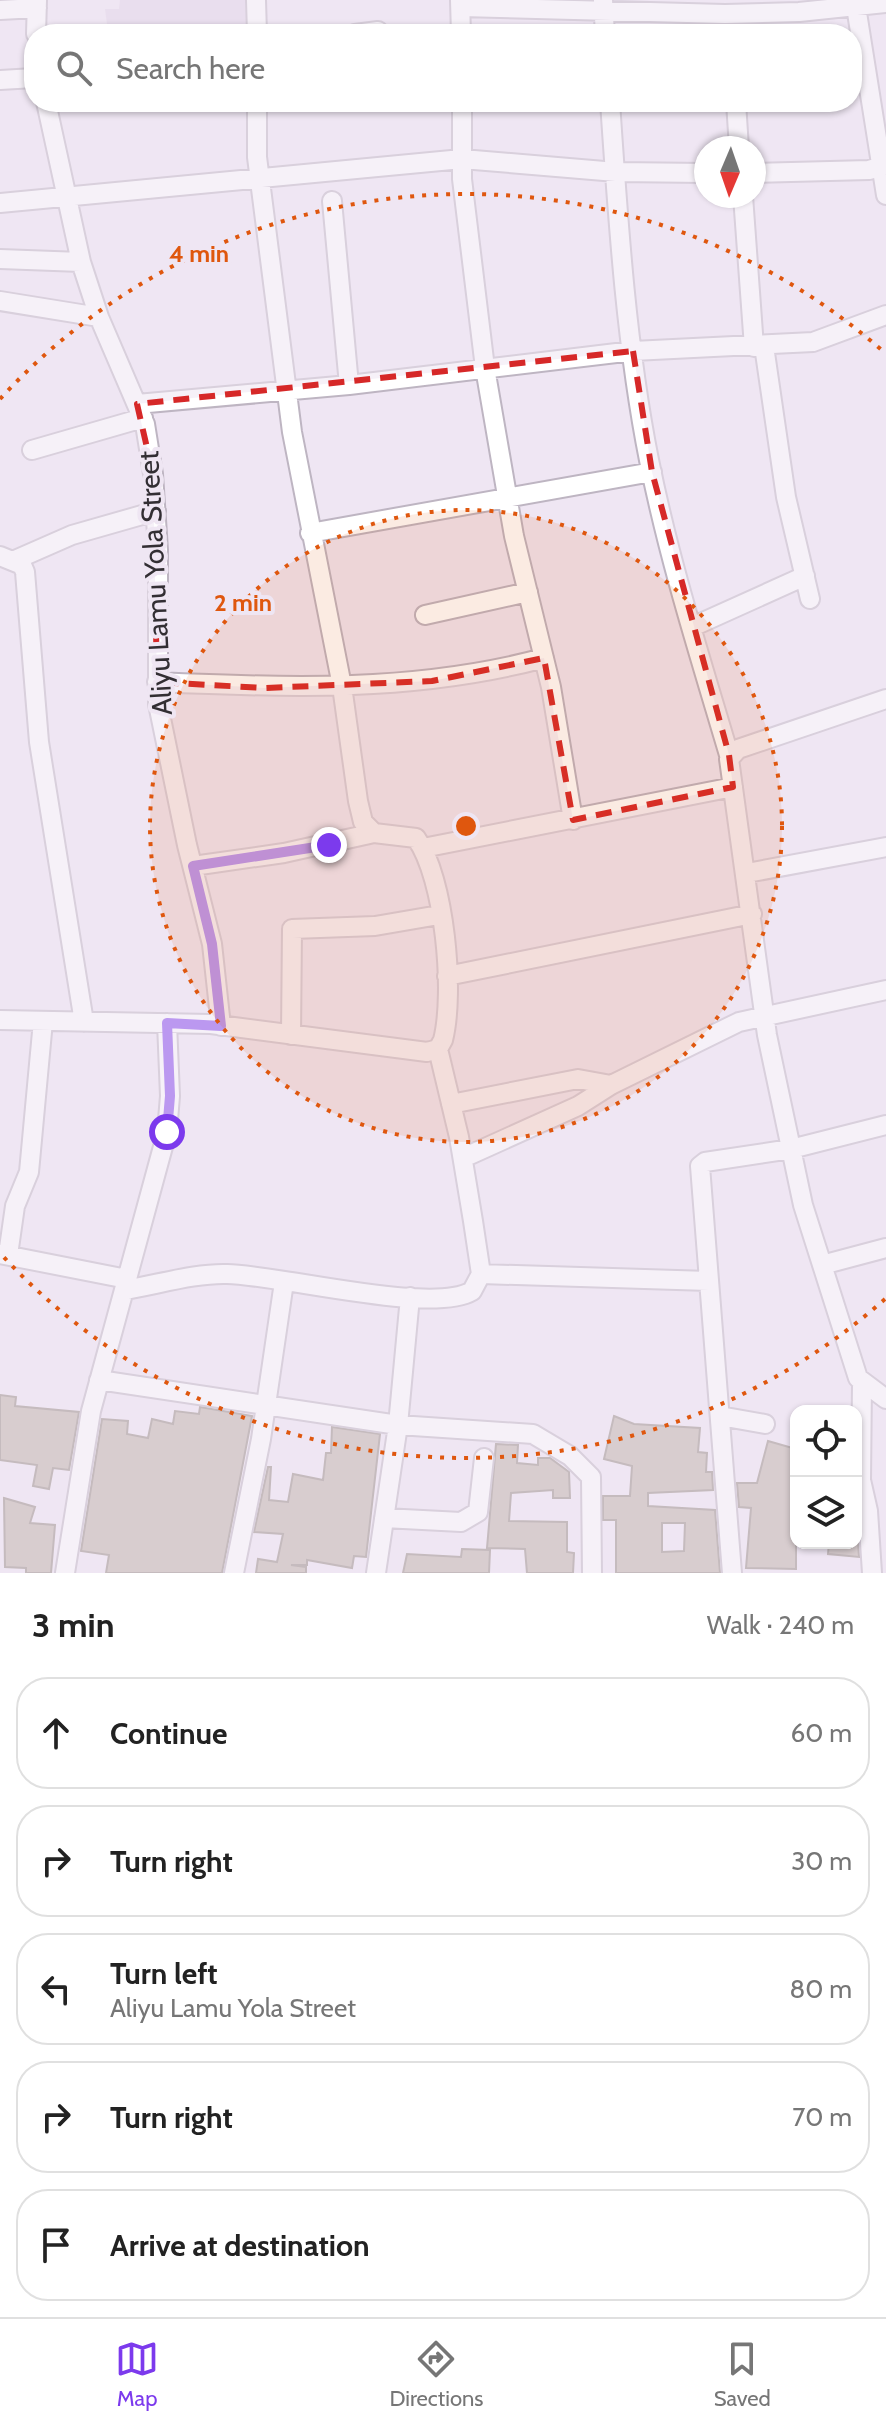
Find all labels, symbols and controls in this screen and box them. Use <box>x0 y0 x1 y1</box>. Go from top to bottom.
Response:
search box <box>24 24 862 112</box>
icon: search <box>52 46 96 90</box>
text: Search here <box>116 50 265 87</box>
north arrow <box>694 136 766 208</box>
text: 4 min <box>169 239 229 268</box>
street label: Aliyu Lamu Yola Street <box>131 450 179 716</box>
text: 2 min <box>214 588 272 617</box>
centre of rings <box>452 812 480 840</box>
route end <box>311 827 347 863</box>
route start <box>149 1114 185 1150</box>
map controls <box>790 1405 862 1549</box>
button: locate <box>790 1405 862 1477</box>
button: layers <box>790 1477 862 1549</box>
text: 3 min <box>32 1604 114 1646</box>
text: Walk · 240 m <box>707 1609 854 1641</box>
icon: ahead <box>34 1711 78 1755</box>
text: Continue <box>110 1715 227 1752</box>
text: 60 m <box>790 1717 852 1749</box>
icon: right <box>34 1839 78 1883</box>
text: Turn right <box>110 1843 233 1880</box>
text: 30 m <box>791 1845 852 1877</box>
text: Turn left <box>110 1955 218 1992</box>
icon: left <box>34 1967 78 2011</box>
text: 80 m <box>789 1973 852 2005</box>
text: Aliyu Lamu Yola Street <box>110 1992 356 2024</box>
icon: right <box>34 2095 78 2139</box>
text: Turn right <box>110 2099 233 2136</box>
text: 70 m <box>792 2101 852 2133</box>
icon: arrive <box>34 2223 78 2267</box>
text: Arrive at destination <box>110 2227 370 2264</box>
tab: Map <box>115 2337 159 2412</box>
tab: Directions <box>389 2337 483 2412</box>
tab: Saved <box>714 2337 771 2412</box>

